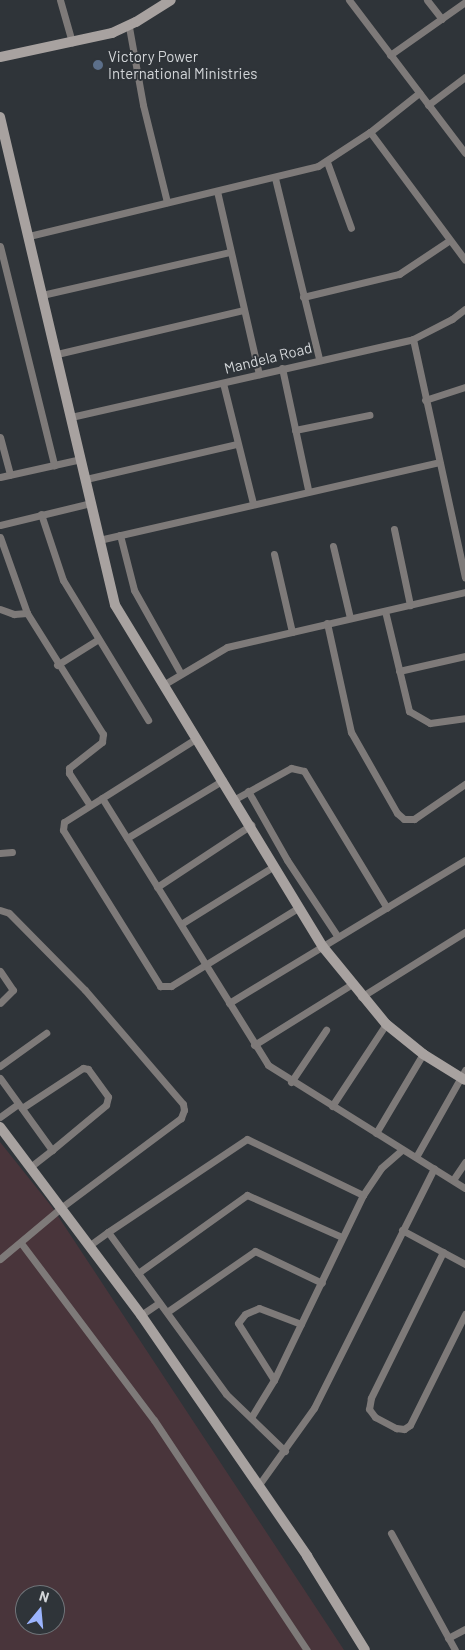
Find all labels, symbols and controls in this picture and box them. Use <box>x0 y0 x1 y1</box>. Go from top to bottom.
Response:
place label: Victory Power International Ministries <box>108 47 257 82</box>
marker: Victory Power International Ministries <box>92 59 104 71</box>
street label: Mandela Road <box>222 338 314 378</box>
north arrow <box>15 1585 65 1635</box>
text: N <box>37 1587 51 1606</box>

